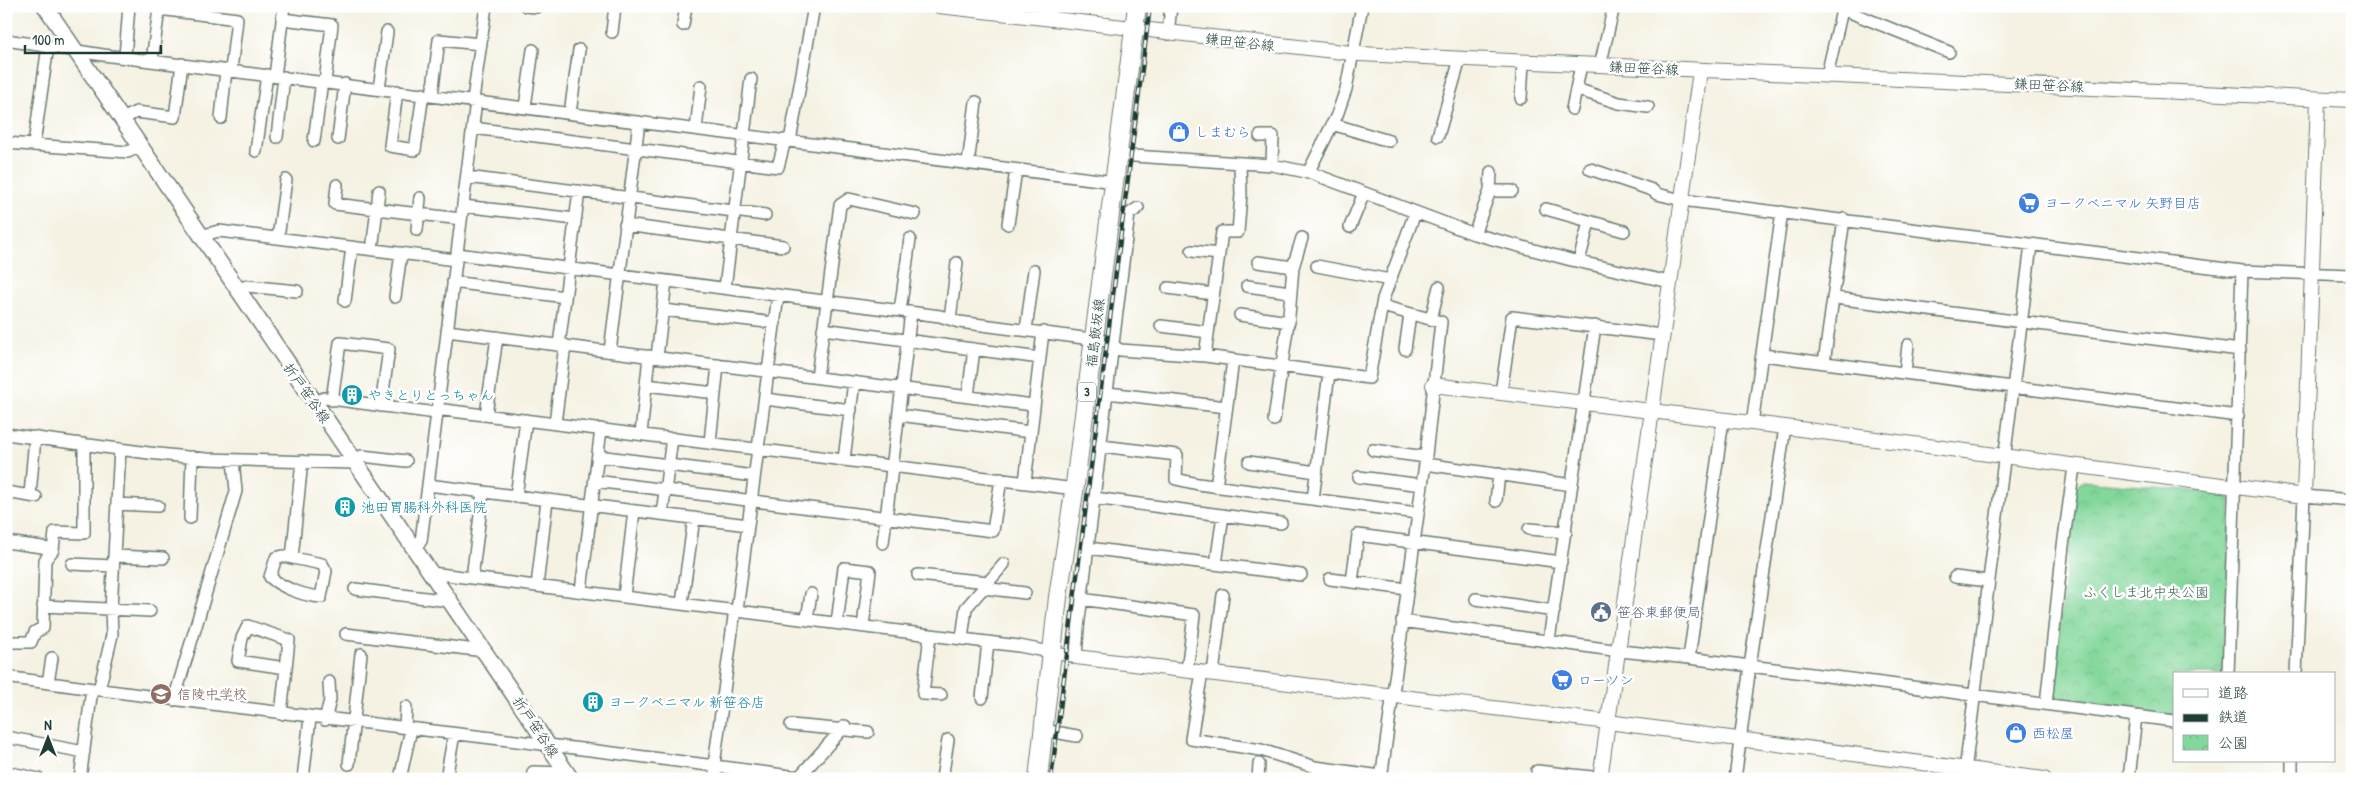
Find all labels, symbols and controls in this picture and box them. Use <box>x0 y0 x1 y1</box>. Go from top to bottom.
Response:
scale bar <box>25 22 161 54</box>
street label: 鎌田笹谷線 <box>1204 28 1276 55</box>
text: 100 m <box>32 29 65 50</box>
street label: 鎌田笹谷線 <box>1609 56 1679 79</box>
street label: 鎌田笹谷線 <box>2014 73 2084 96</box>
shop icon: しまむら <box>1167 120 1191 144</box>
place label: しまむら <box>1195 122 1251 141</box>
supermarket icon: ヨークベニマル 矢野目店 <box>2017 191 2041 215</box>
place label: ヨークベニマル 矢野目店 <box>2045 193 2201 212</box>
street label: 福島飯坂線 <box>1081 297 1108 369</box>
street label: 折戸笹谷線 <box>280 359 335 427</box>
road number: 3 <box>1078 382 1096 402</box>
building icon: やきとりとっちゃん <box>340 383 364 407</box>
place label: やきとりとっちゃん <box>368 385 494 404</box>
building icon: 池田胃腸科外科医院 <box>333 495 357 519</box>
place label: 池田胃腸科外科医院 <box>361 497 487 516</box>
park label: ふくしま北中央公園 <box>2083 582 2209 601</box>
public building icon: 笹谷東郵便局 <box>1589 600 1613 624</box>
place label: 笹谷東郵便局 <box>1617 602 1701 621</box>
supermarket icon: ローソン <box>1550 668 1574 692</box>
place label: ローソン <box>1578 670 1634 689</box>
legend <box>2173 672 2336 762</box>
school or university icon: 信陵中学校 <box>149 682 173 706</box>
text: 道路 <box>2218 682 2248 703</box>
place label: 信陵中学校 <box>177 684 247 703</box>
building icon: ヨークベニマル 新笹谷店 <box>581 690 605 714</box>
street label: 折戸笹谷線 <box>509 692 564 761</box>
place label: ヨークベニマル 新笹谷店 <box>609 692 765 711</box>
text: 鉄道 <box>2218 706 2248 727</box>
north arrow <box>22 712 72 762</box>
text: N <box>44 715 52 734</box>
shop icon: 西松屋 <box>2004 721 2028 745</box>
place label: 西松屋 <box>2032 723 2074 742</box>
text: 公園 <box>2218 732 2248 753</box>

